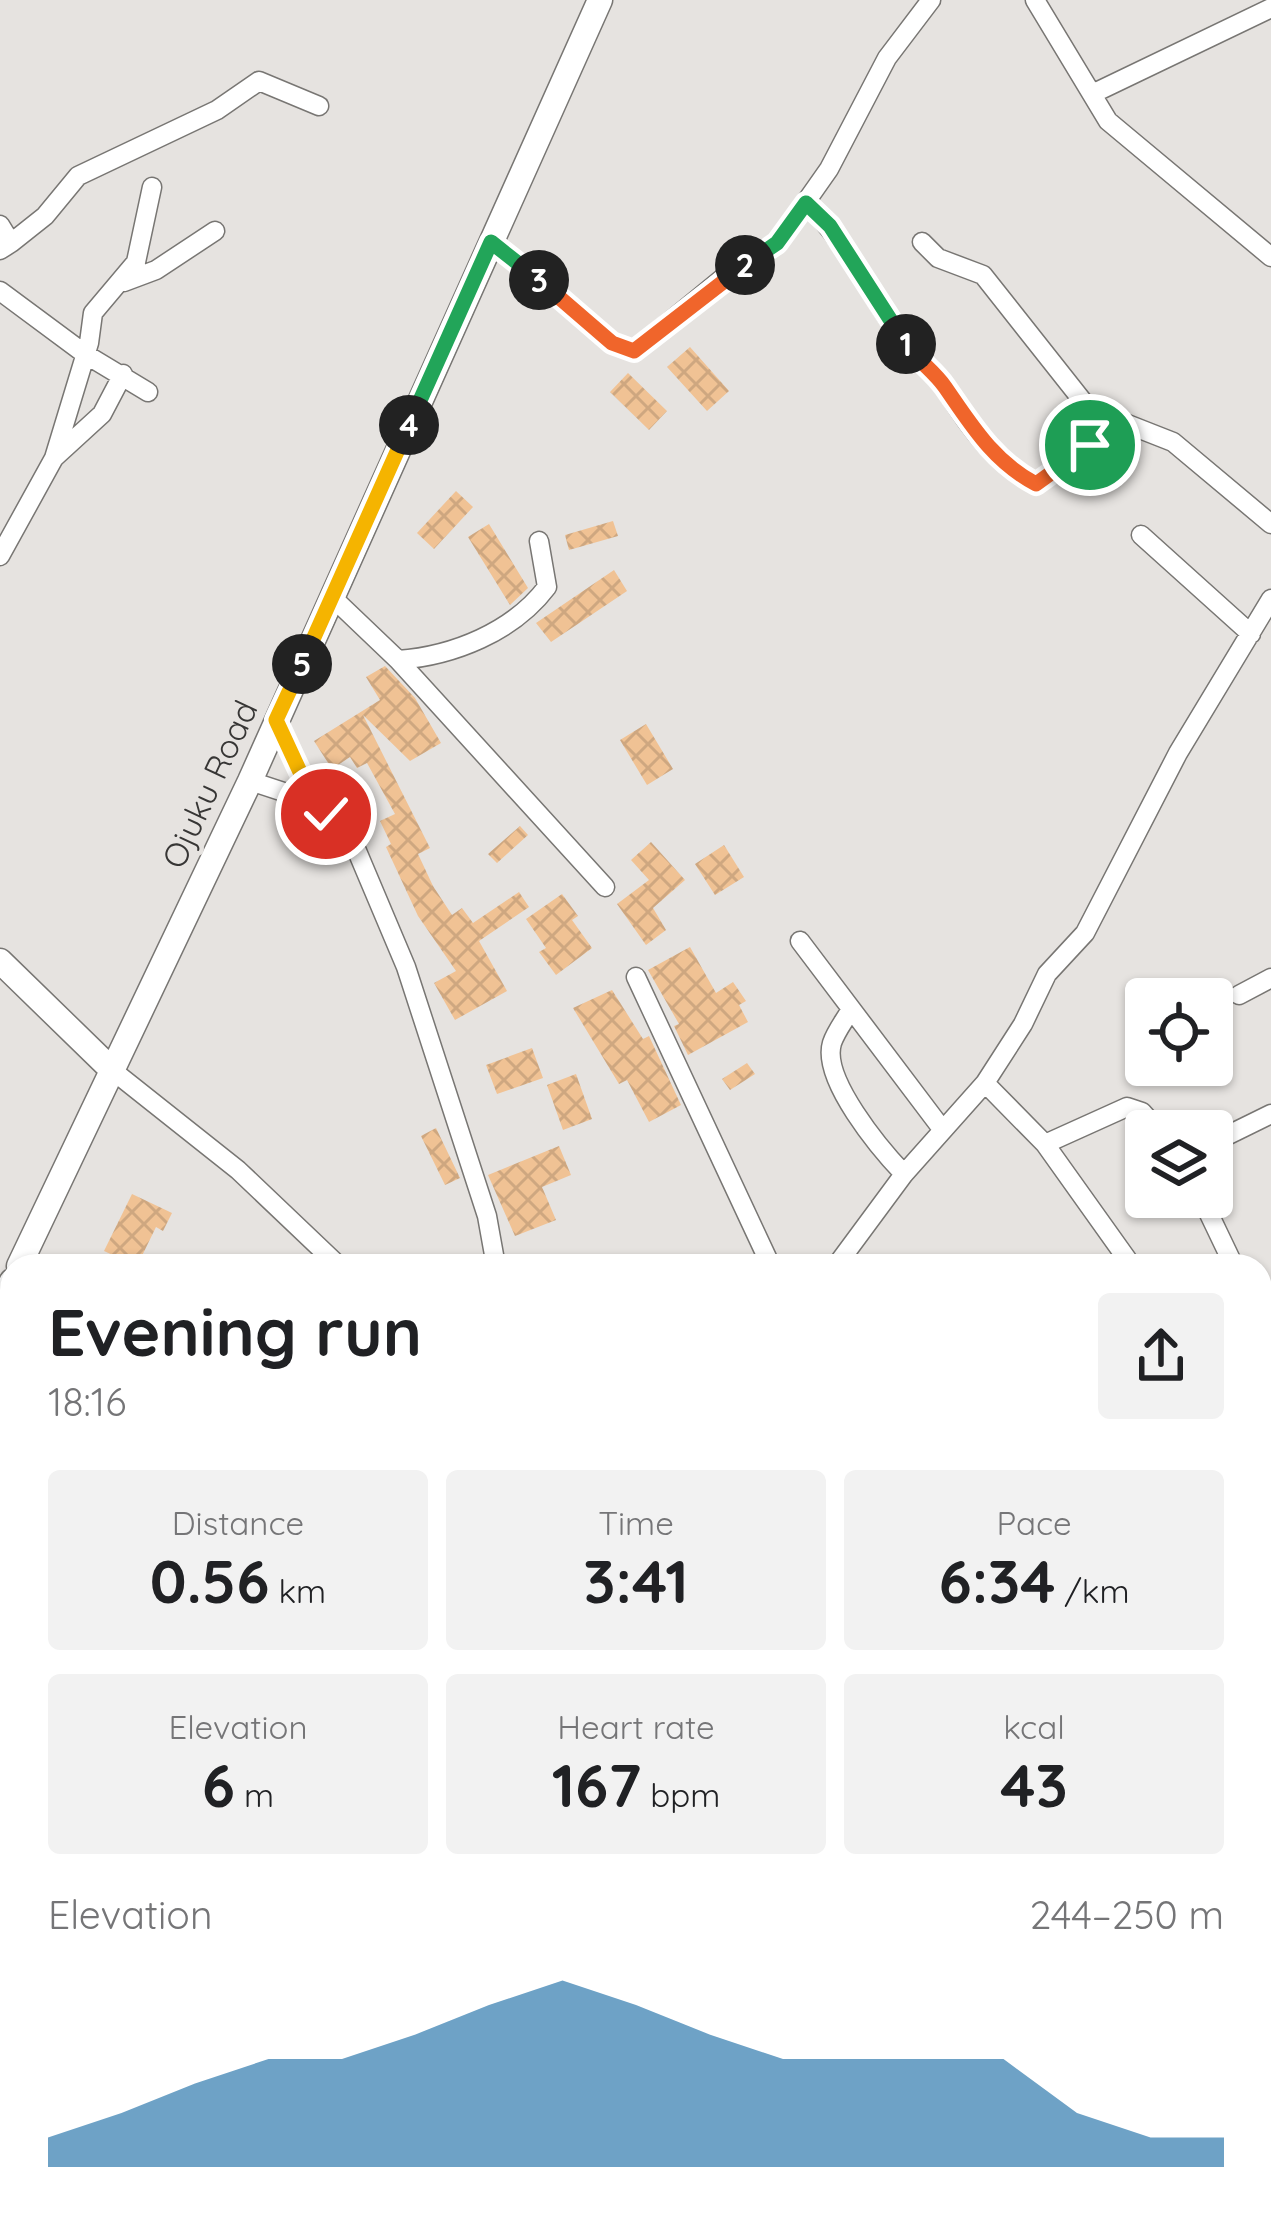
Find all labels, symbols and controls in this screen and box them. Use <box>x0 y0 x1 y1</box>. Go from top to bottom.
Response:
pin: 2 <box>715 235 775 295</box>
text: 2 <box>736 244 754 285</box>
pin: 3 <box>509 250 569 310</box>
text: 3 <box>530 259 548 300</box>
pin: 1 <box>876 314 936 374</box>
text: 1 <box>900 323 912 364</box>
pin <box>1039 394 1141 496</box>
pin: 4 <box>379 395 439 455</box>
text: 4 <box>399 404 419 445</box>
icon: arrive <box>1057 412 1123 478</box>
pin: 5 <box>272 634 332 694</box>
text: 5 <box>292 643 312 684</box>
street label: Ojuku Road <box>152 694 266 874</box>
pin <box>275 763 377 865</box>
icon: check <box>293 781 359 847</box>
map controls <box>1125 978 1233 1218</box>
button: locate <box>1125 978 1233 1086</box>
button: layers <box>1125 1110 1233 1218</box>
text: Evening run <box>48 1290 422 1373</box>
button: share <box>1098 1293 1224 1419</box>
text: 18:16 <box>48 1377 126 1426</box>
text: Distance <box>172 1502 304 1543</box>
text: Time <box>598 1502 674 1543</box>
text: Pace <box>996 1502 1072 1543</box>
text: 0.56 <box>150 1543 269 1618</box>
text: 3:41 <box>583 1543 689 1618</box>
text: 6:34 <box>938 1543 1056 1618</box>
text: km <box>269 1570 326 1611</box>
text: /km <box>1056 1570 1130 1611</box>
text: Elevation <box>168 1706 308 1747</box>
text: Heart rate <box>557 1706 715 1747</box>
text: kcal <box>1003 1706 1065 1747</box>
text: 6 <box>202 1747 235 1822</box>
text: 167 <box>552 1747 641 1822</box>
text: 43 <box>1000 1747 1068 1822</box>
text: m <box>235 1774 274 1815</box>
text: bpm <box>641 1774 720 1815</box>
text: Elevation <box>48 1890 212 1939</box>
text: 244–250 m <box>1030 1890 1224 1939</box>

